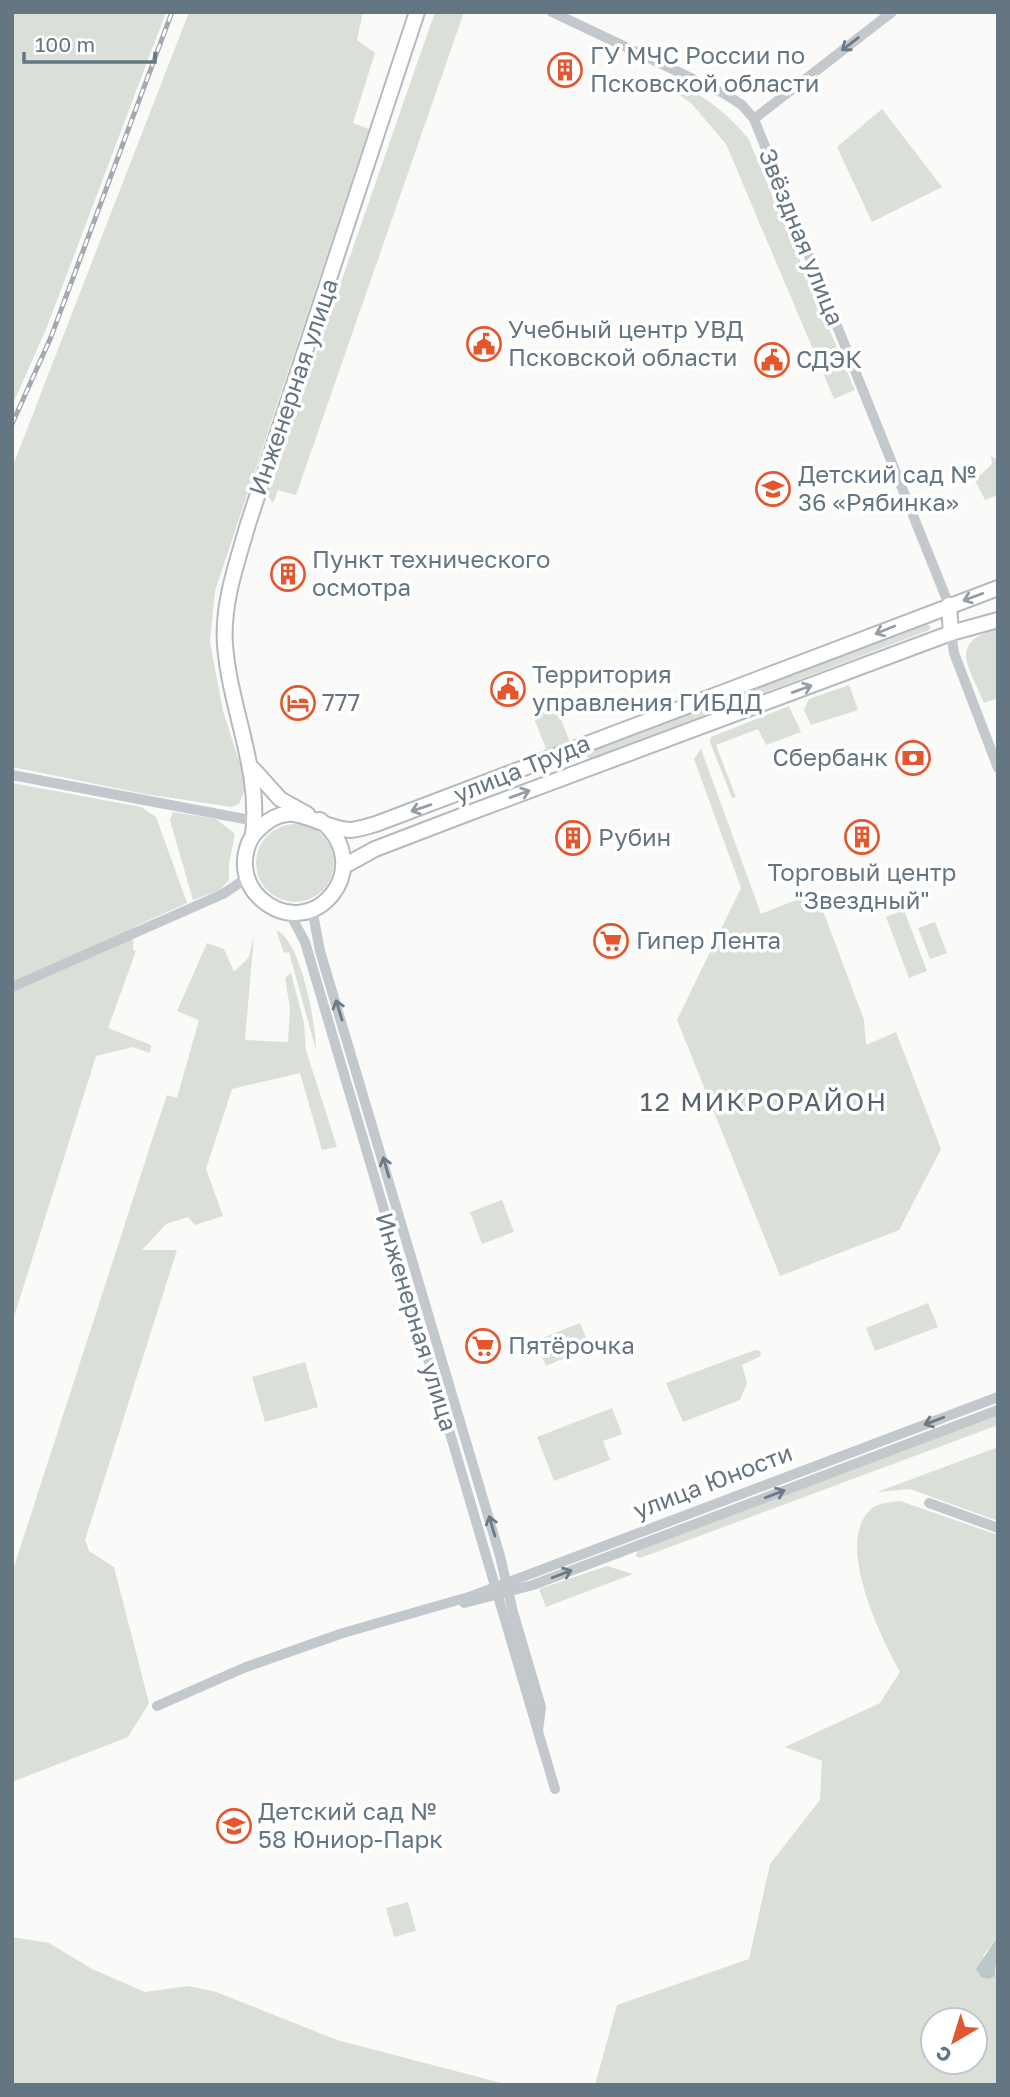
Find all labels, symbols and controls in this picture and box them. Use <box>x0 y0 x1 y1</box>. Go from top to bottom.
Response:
scale bar <box>24 21 156 65</box>
text: 100 m <box>35 31 95 57</box>
one-way arrow <box>841 37 860 52</box>
place label: ГУ МЧС России по Псковской области <box>590 40 819 97</box>
building icon: ГУ МЧС России по Псковской области <box>546 51 584 89</box>
street label: Звёздная улица <box>754 144 851 329</box>
street label: Инженерная улица <box>242 274 343 499</box>
place label: Учебный центр УВД Псковской области <box>508 314 744 371</box>
public building icon: Учебный центр УВД Псковской области <box>465 325 503 363</box>
public building icon: СДЭК <box>753 341 791 379</box>
place label: СДЭК <box>796 344 862 373</box>
place label: Детский сад № 36 «Рябинка» <box>798 459 976 516</box>
school or university icon: Детский сад № 36 «Рябинка» <box>754 470 792 508</box>
place label: Пункт технического осмотра <box>312 544 550 601</box>
building icon: Пункт технического осмотра <box>269 555 307 593</box>
one-way arrow <box>963 592 985 604</box>
one-way arrow <box>875 624 896 637</box>
place label: Территория управления ГИБДД <box>532 659 762 716</box>
public building icon: Территория управления ГИБДД <box>489 670 527 708</box>
one-way arrow <box>791 682 813 694</box>
hotel icon: 777 <box>279 684 317 722</box>
place label: 777 <box>322 687 360 716</box>
street label: улица Труда <box>449 727 594 808</box>
bank icon: Сбербанк <box>894 739 932 777</box>
place label: Сбербанк <box>772 742 888 771</box>
one-way arrow <box>509 787 531 800</box>
one-way arrow <box>411 803 433 815</box>
building icon: Торговый центр "Звездный" <box>843 818 881 856</box>
building icon: Рубин <box>554 819 592 857</box>
place label: Рубин <box>598 822 671 851</box>
place label: Торговый центр "Звездный" <box>768 857 956 914</box>
supermarket icon: Гипер Лента <box>592 922 630 960</box>
place label: Гипер Лента <box>636 925 781 954</box>
one-way arrow <box>331 999 344 1021</box>
district label: 12 МИКРОРАЙОН <box>640 1086 888 1117</box>
one-way arrow <box>378 1156 391 1178</box>
street label: Инженерная улица <box>370 1209 464 1434</box>
supermarket icon: Пятёрочка <box>464 1327 502 1365</box>
place label: Пятёрочка <box>508 1330 635 1359</box>
one-way arrow <box>923 1416 945 1428</box>
street label: улица Юности <box>629 1437 796 1524</box>
one-way arrow <box>763 1487 785 1499</box>
one-way arrow <box>484 1516 497 1538</box>
one-way arrow <box>551 1567 572 1580</box>
place label: Детский сад № 58 Юниор-Парк <box>258 1796 443 1853</box>
school or university icon: Детский сад № 58 Юниор-Парк <box>215 1807 253 1845</box>
north arrow <box>919 2006 989 2076</box>
text: С <box>931 2042 956 2068</box>

